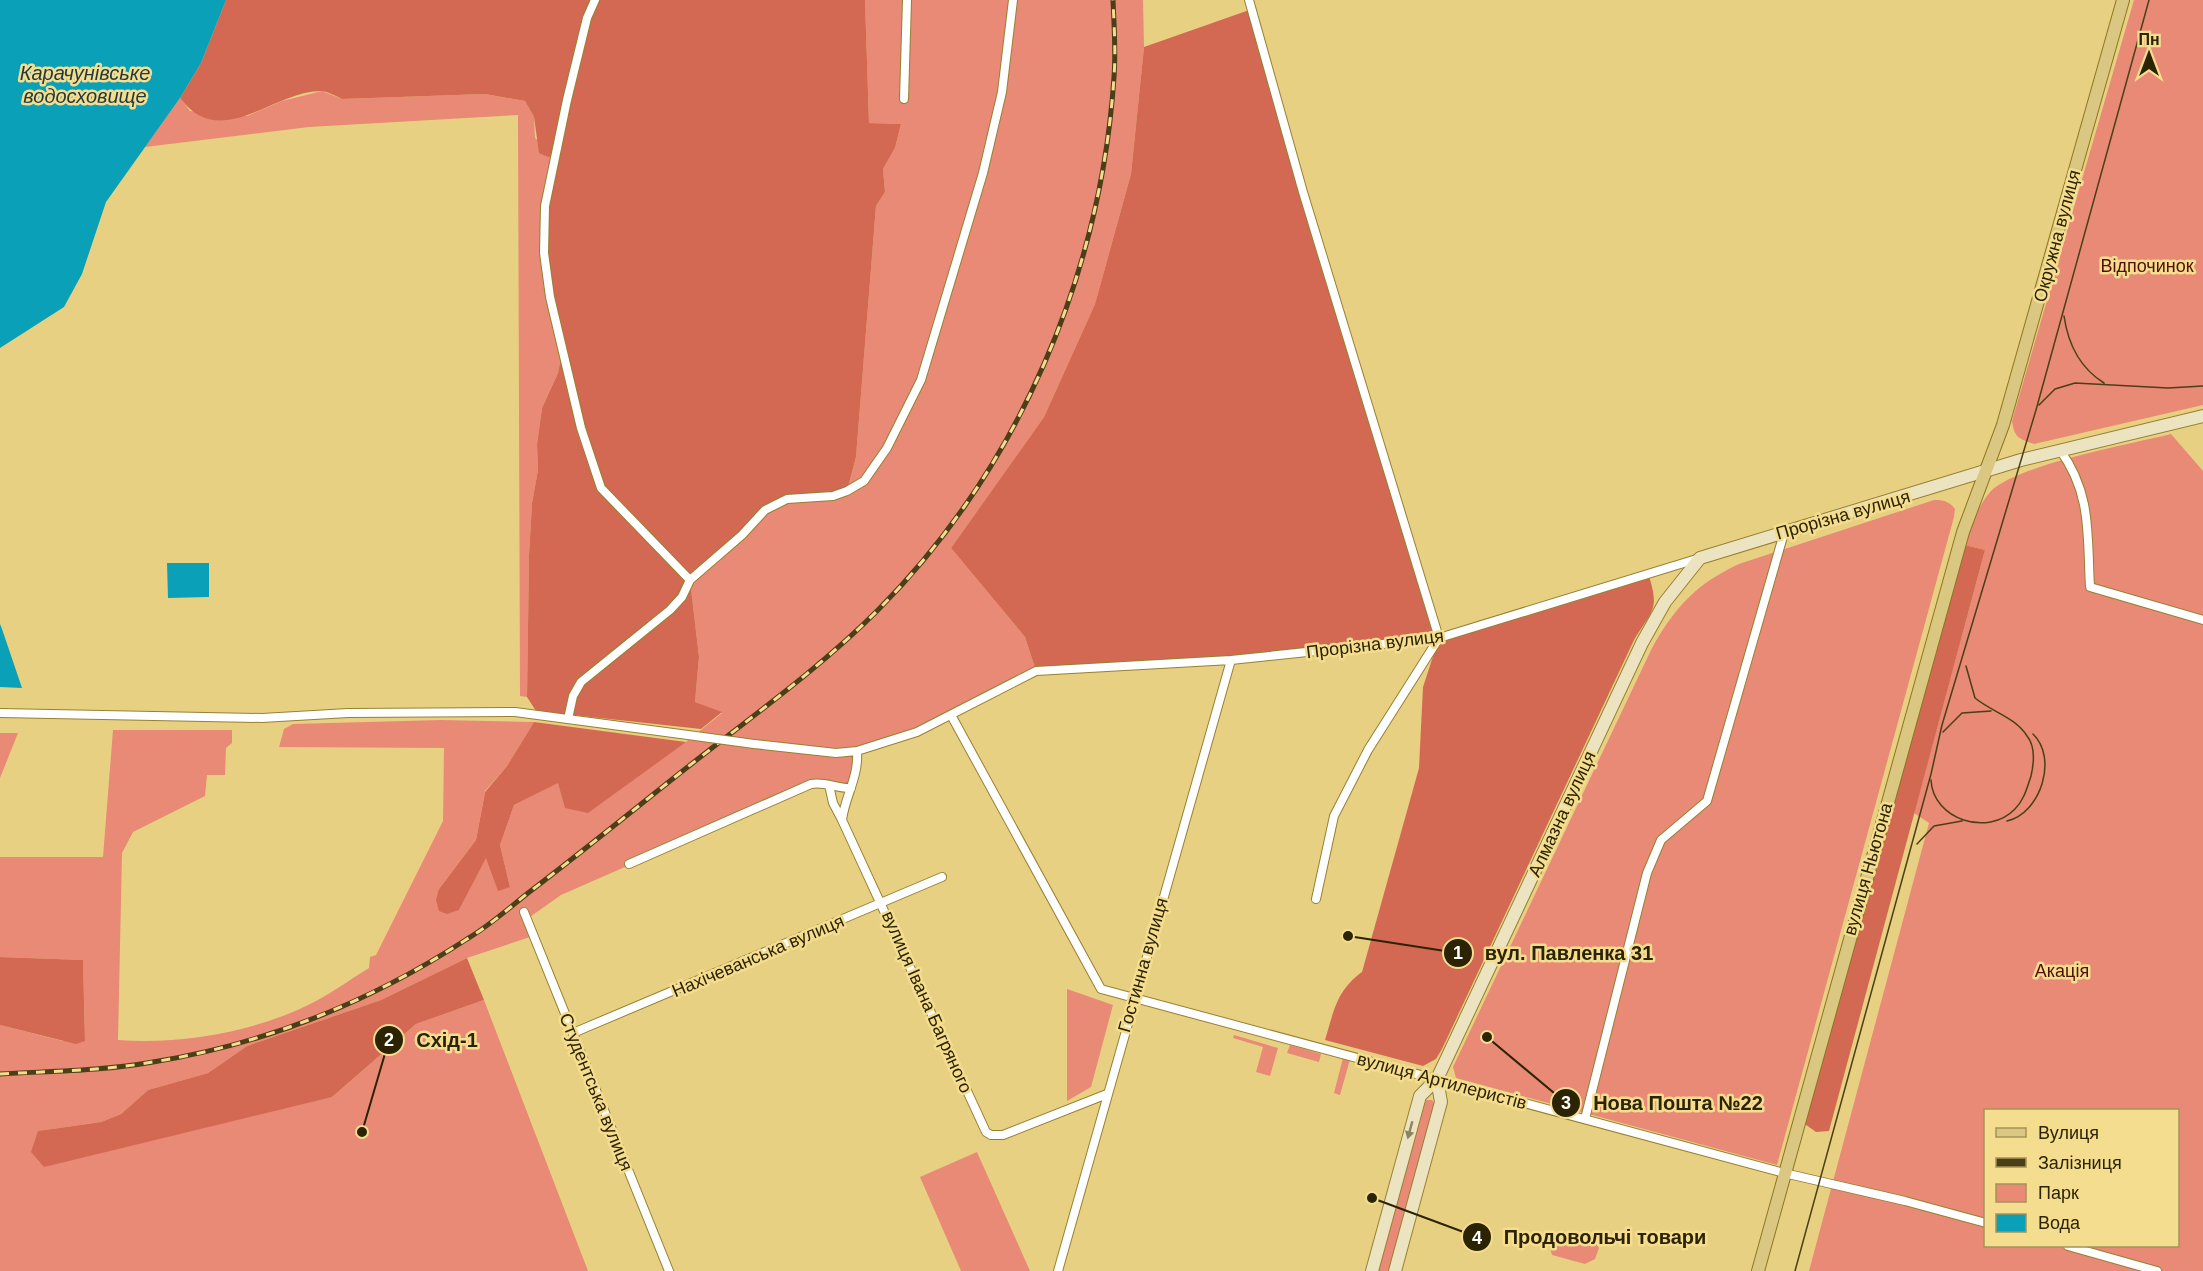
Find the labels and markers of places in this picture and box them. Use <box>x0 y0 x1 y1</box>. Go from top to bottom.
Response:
callout: вул. Павленка 31 <box>1443 934 1666 972</box>
callout: Схід-1 <box>374 1021 489 1059</box>
callout: Нова Пошта №22 <box>1551 1084 1774 1122</box>
callout: Продовольчі товари <box>1462 1218 1719 1256</box>

